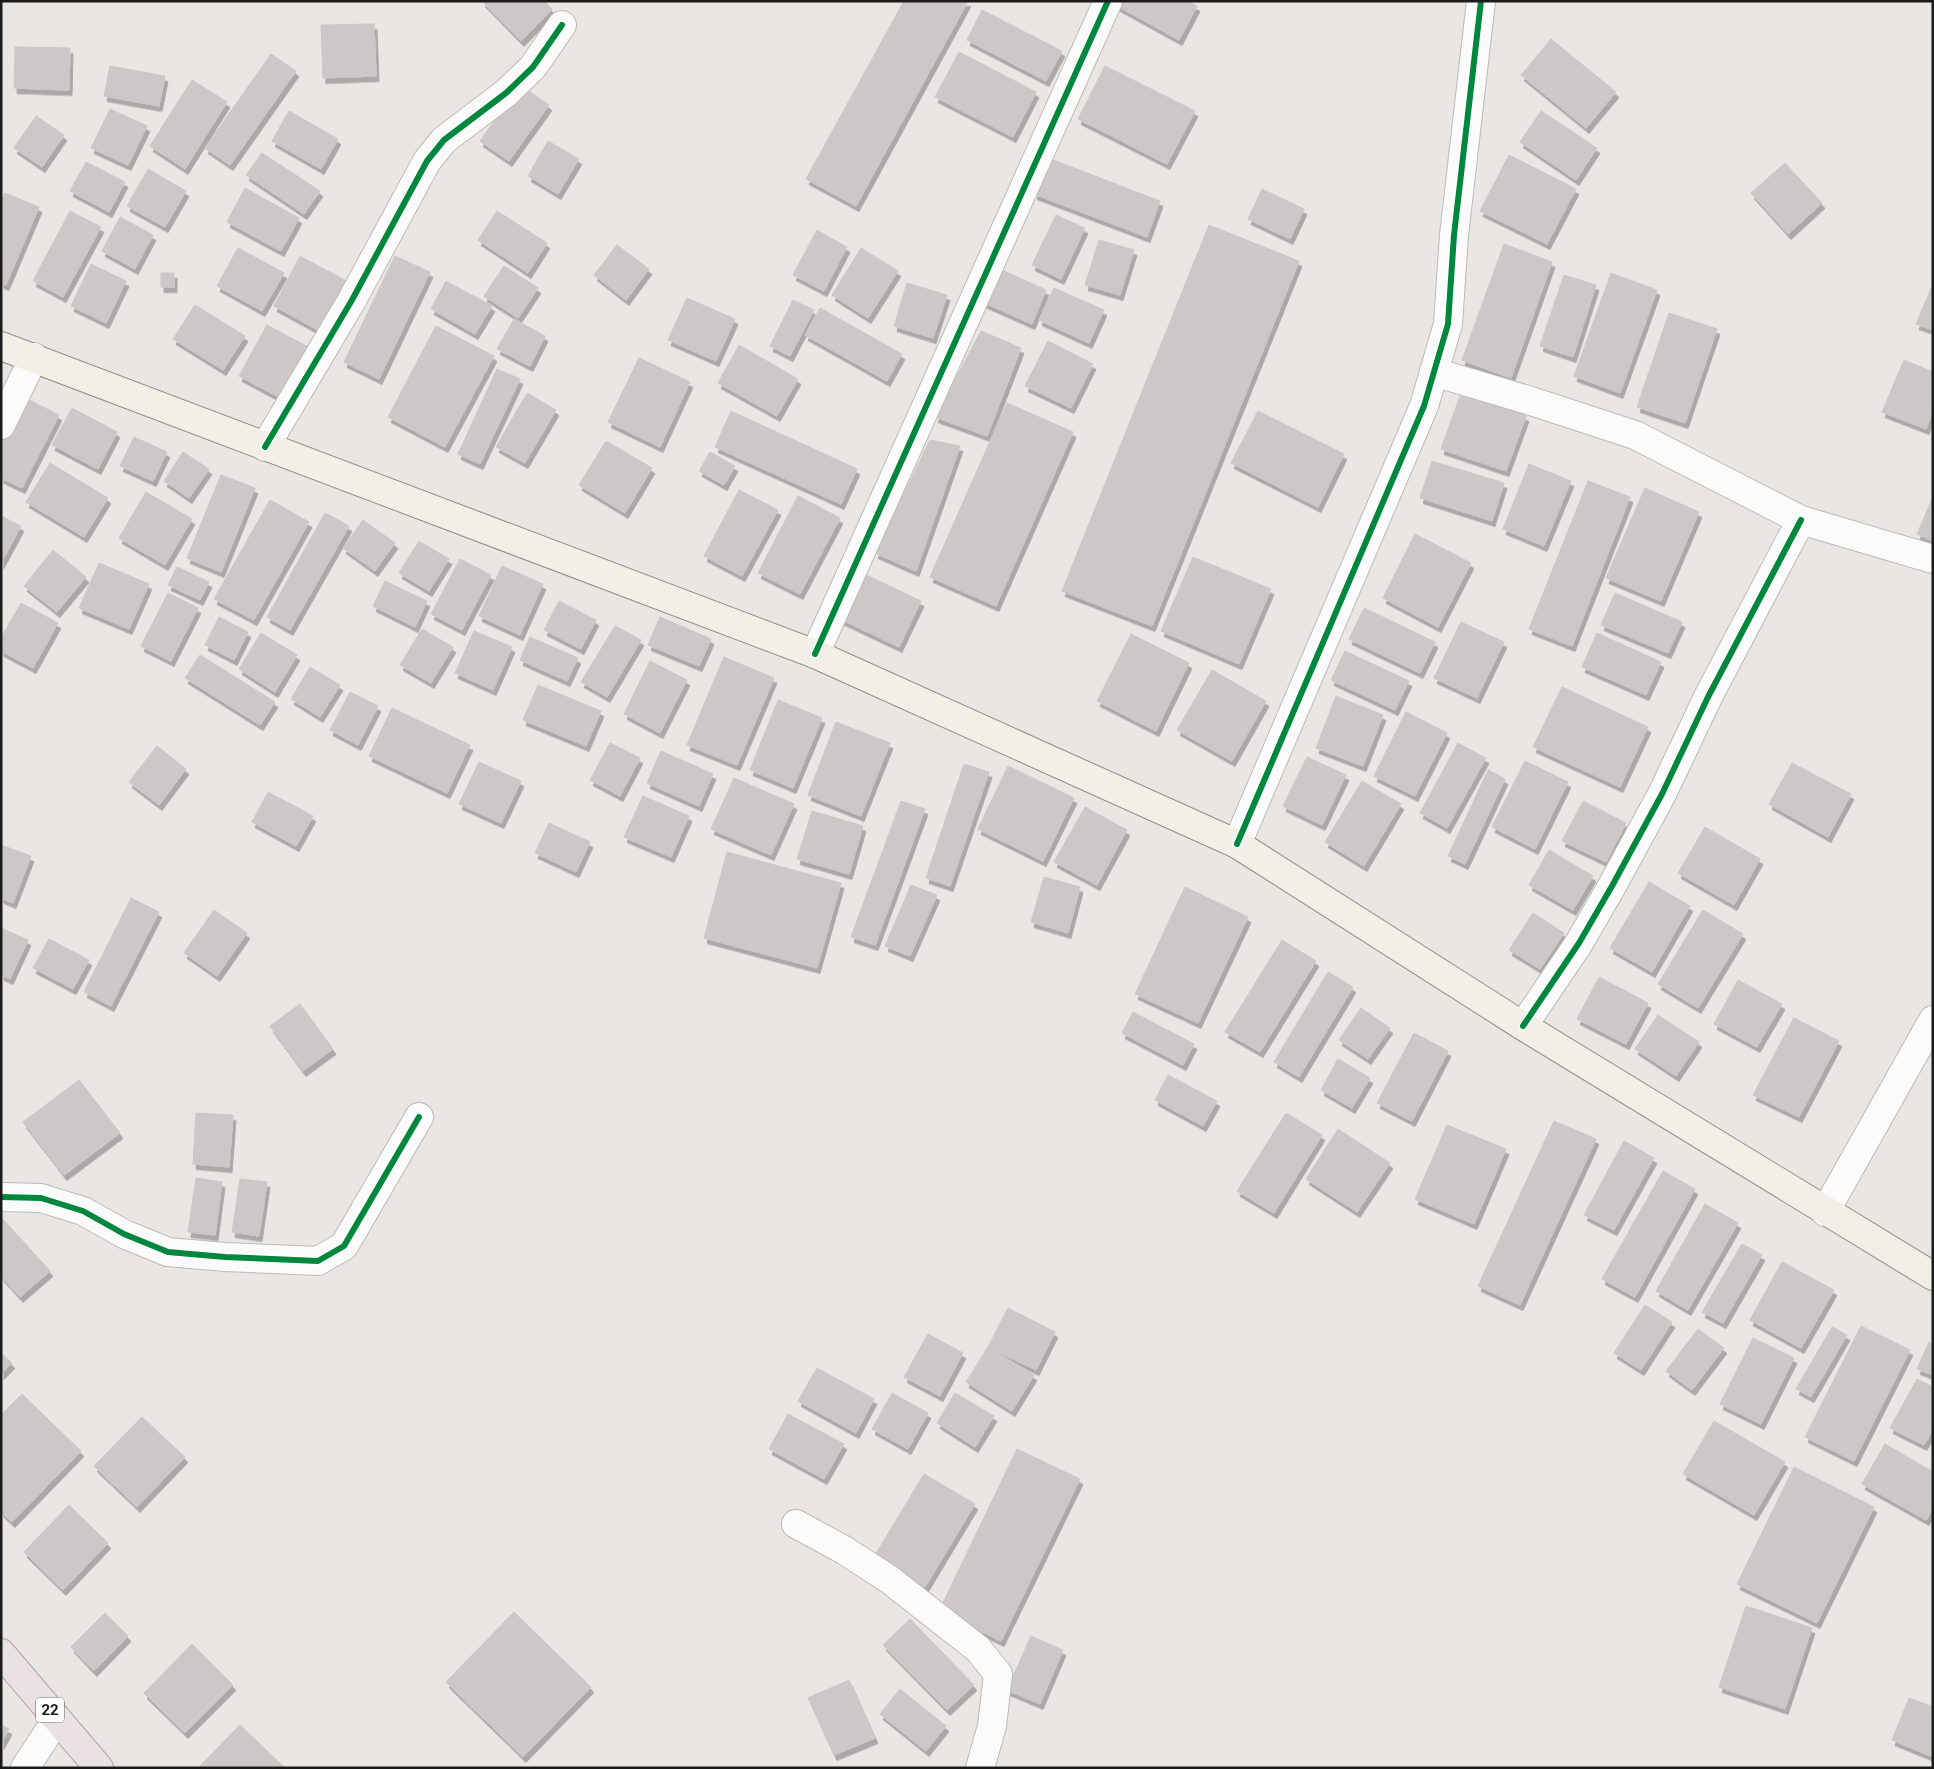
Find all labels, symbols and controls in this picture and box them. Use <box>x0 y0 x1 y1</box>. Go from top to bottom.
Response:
road number: 22 <box>36 1698 64 1722</box>

